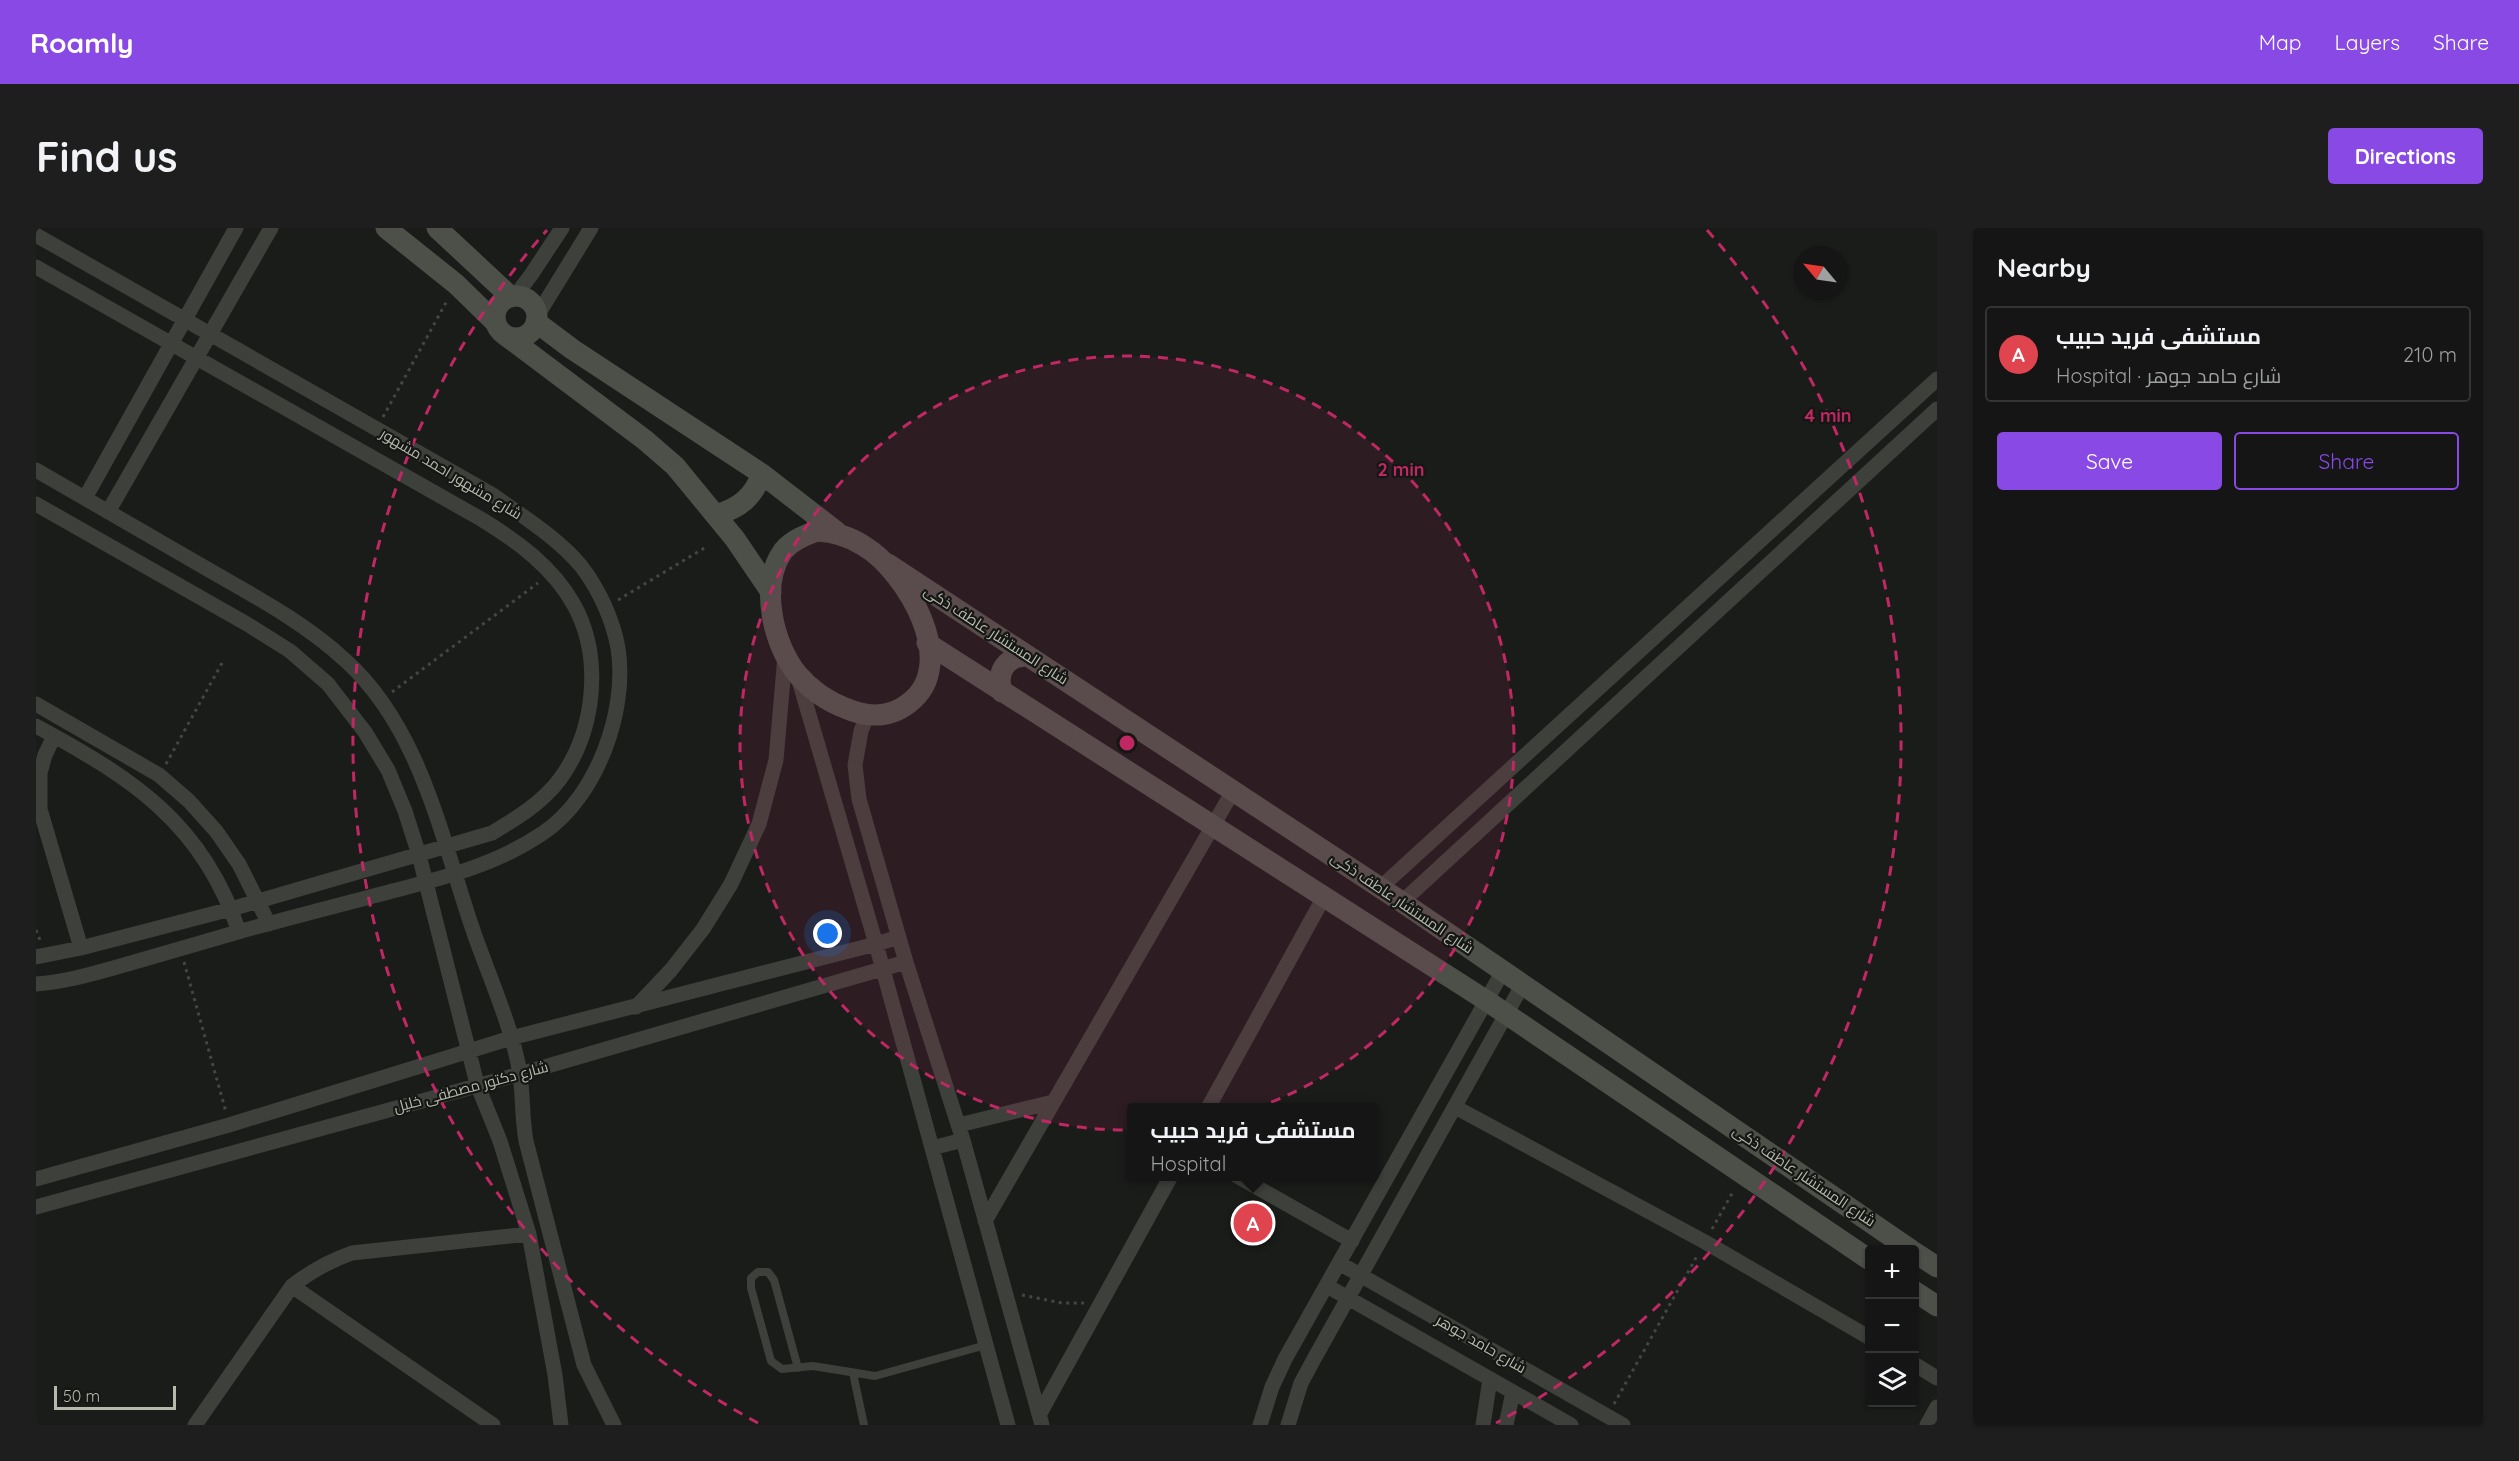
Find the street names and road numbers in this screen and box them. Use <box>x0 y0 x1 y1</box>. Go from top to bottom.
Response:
street label: شارع مشهور احمد مشهور <box>375 423 526 525</box>
street label: شارع المستشار عاطف ذكى <box>919 581 1072 690</box>
street label: شارع المستشار عاطف ذكى <box>1326 848 1477 959</box>
street label: شارع دكتور مصطفى خليل <box>391 1057 551 1118</box>
street label: شارع المستشار عاطف ذكى <box>1728 1121 1879 1232</box>
street label: شارع حامد جوهر <box>1431 1310 1530 1379</box>

